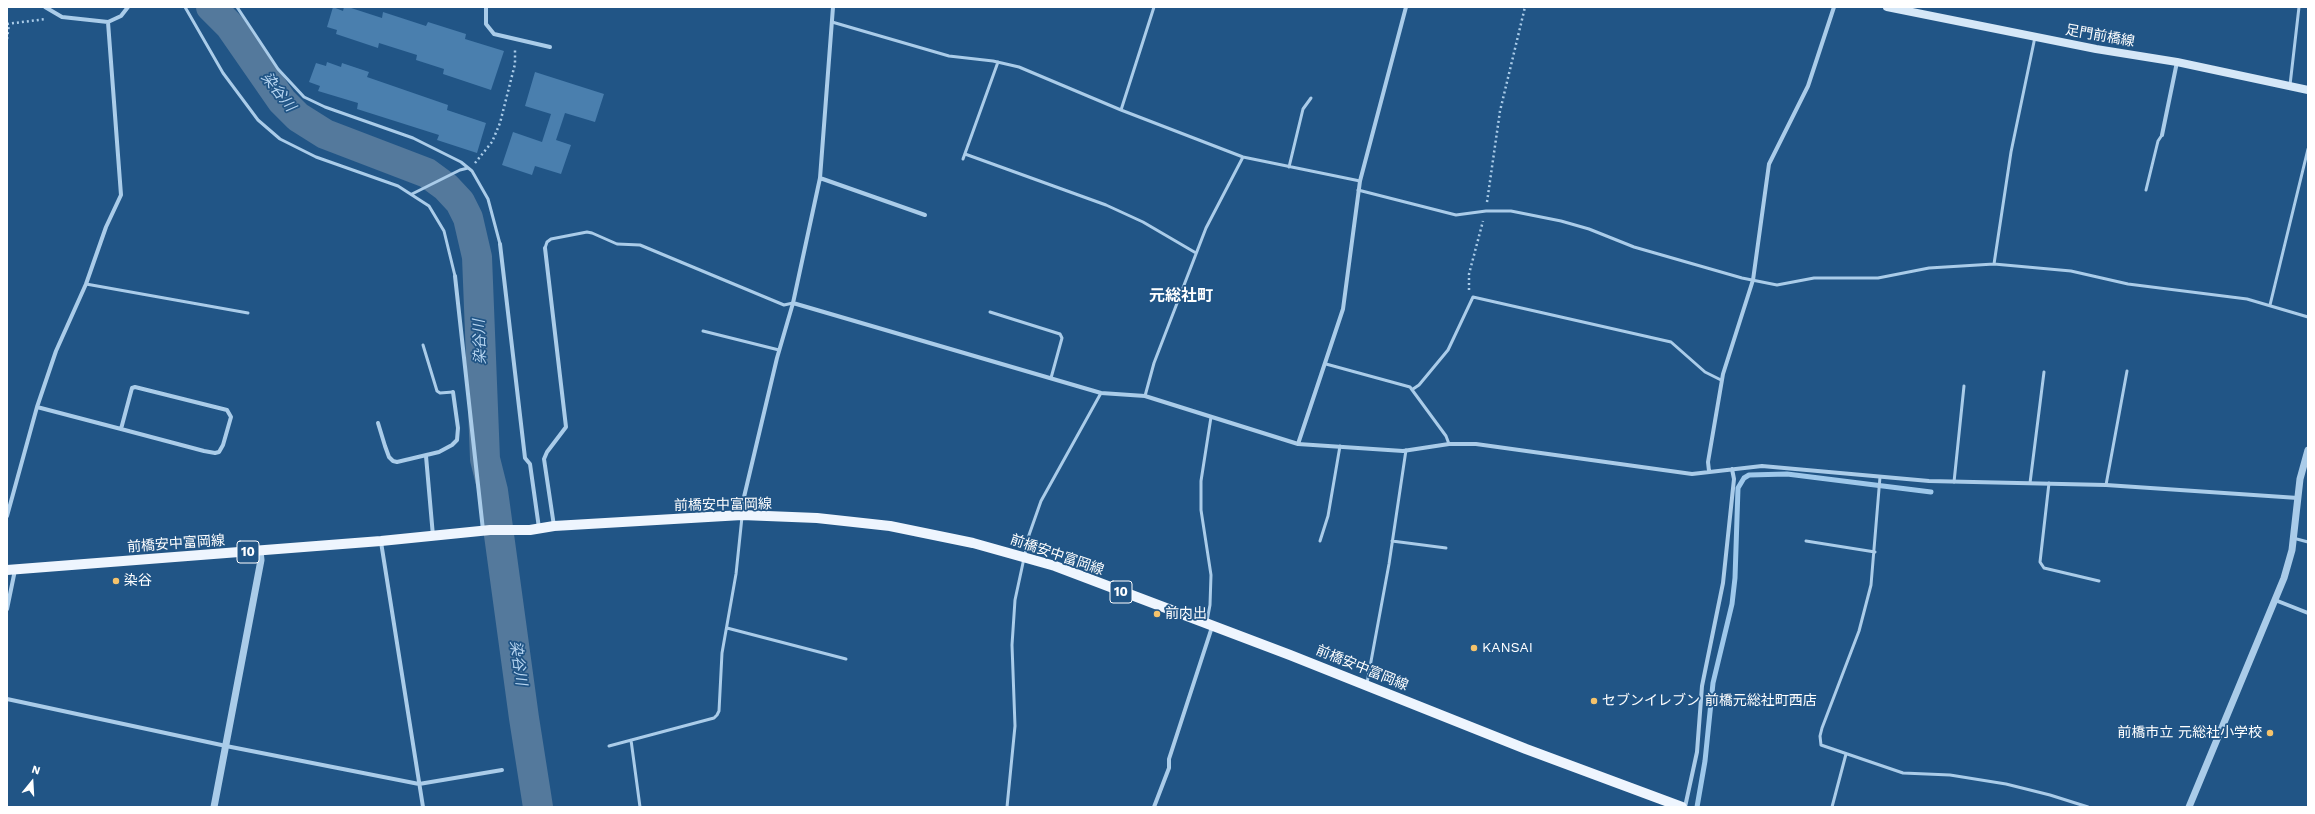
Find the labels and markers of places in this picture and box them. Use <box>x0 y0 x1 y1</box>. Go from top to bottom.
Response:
place label: 染谷 <box>124 573 152 589</box>
marker: 染谷 <box>111 576 121 586</box>
place label: 前内出 <box>1165 606 1207 622</box>
marker: 前内出 <box>1152 609 1162 619</box>
place label: KANSAI <box>1482 640 1533 656</box>
marker: KANSAI <box>1469 643 1479 653</box>
place label: セブンイレブン 前橋元総社町西店 <box>1602 693 1817 709</box>
marker: セブンイレブン 前橋元総社町西店 <box>1589 696 1599 706</box>
place label: 前橋市立 元総社小学校 <box>2117 725 2262 741</box>
marker: 前橋市立 元総社小学校 <box>2265 728 2275 738</box>

